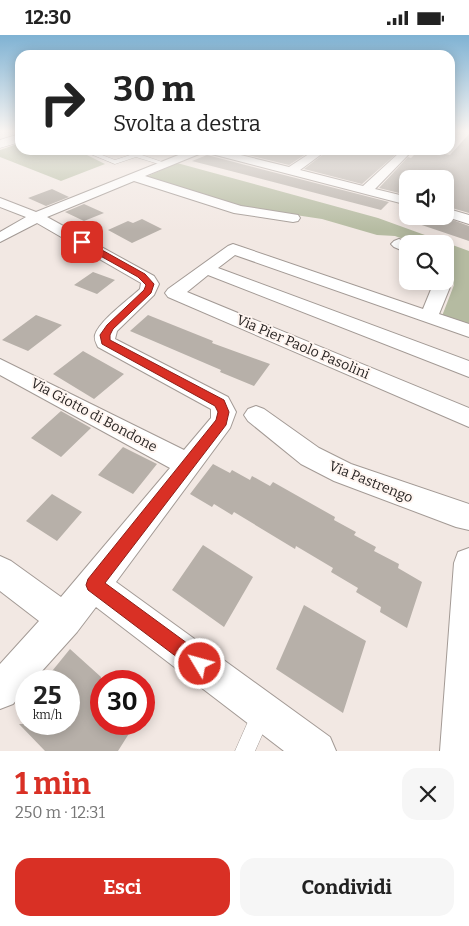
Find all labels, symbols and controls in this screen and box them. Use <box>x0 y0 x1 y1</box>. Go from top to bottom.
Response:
text: 12:30 <box>25 6 71 29</box>
text: 30 m <box>113 68 195 110</box>
icon: right <box>30 70 95 135</box>
text: Svolta a destra <box>113 110 261 137</box>
map controls <box>399 170 454 290</box>
button: sound <box>399 170 454 225</box>
pin <box>61 221 103 263</box>
icon: arrive <box>68 228 96 256</box>
button: search <box>399 235 454 290</box>
street label: Via Pier Paolo Pasolini <box>234 311 372 383</box>
street label: Via Giotto di Bondone <box>28 374 160 456</box>
street label: Via Pastrengo <box>327 457 415 507</box>
position arrow <box>173 637 225 689</box>
speed limit sign: 30 <box>90 670 155 735</box>
text: 25 <box>34 681 61 711</box>
text: km/h <box>33 708 62 722</box>
text: 1 min <box>15 766 91 802</box>
button: close <box>402 768 454 820</box>
text: 250 m · 12:31 <box>15 803 105 822</box>
button: Esci <box>15 858 230 916</box>
button: Condividi <box>240 858 454 916</box>

